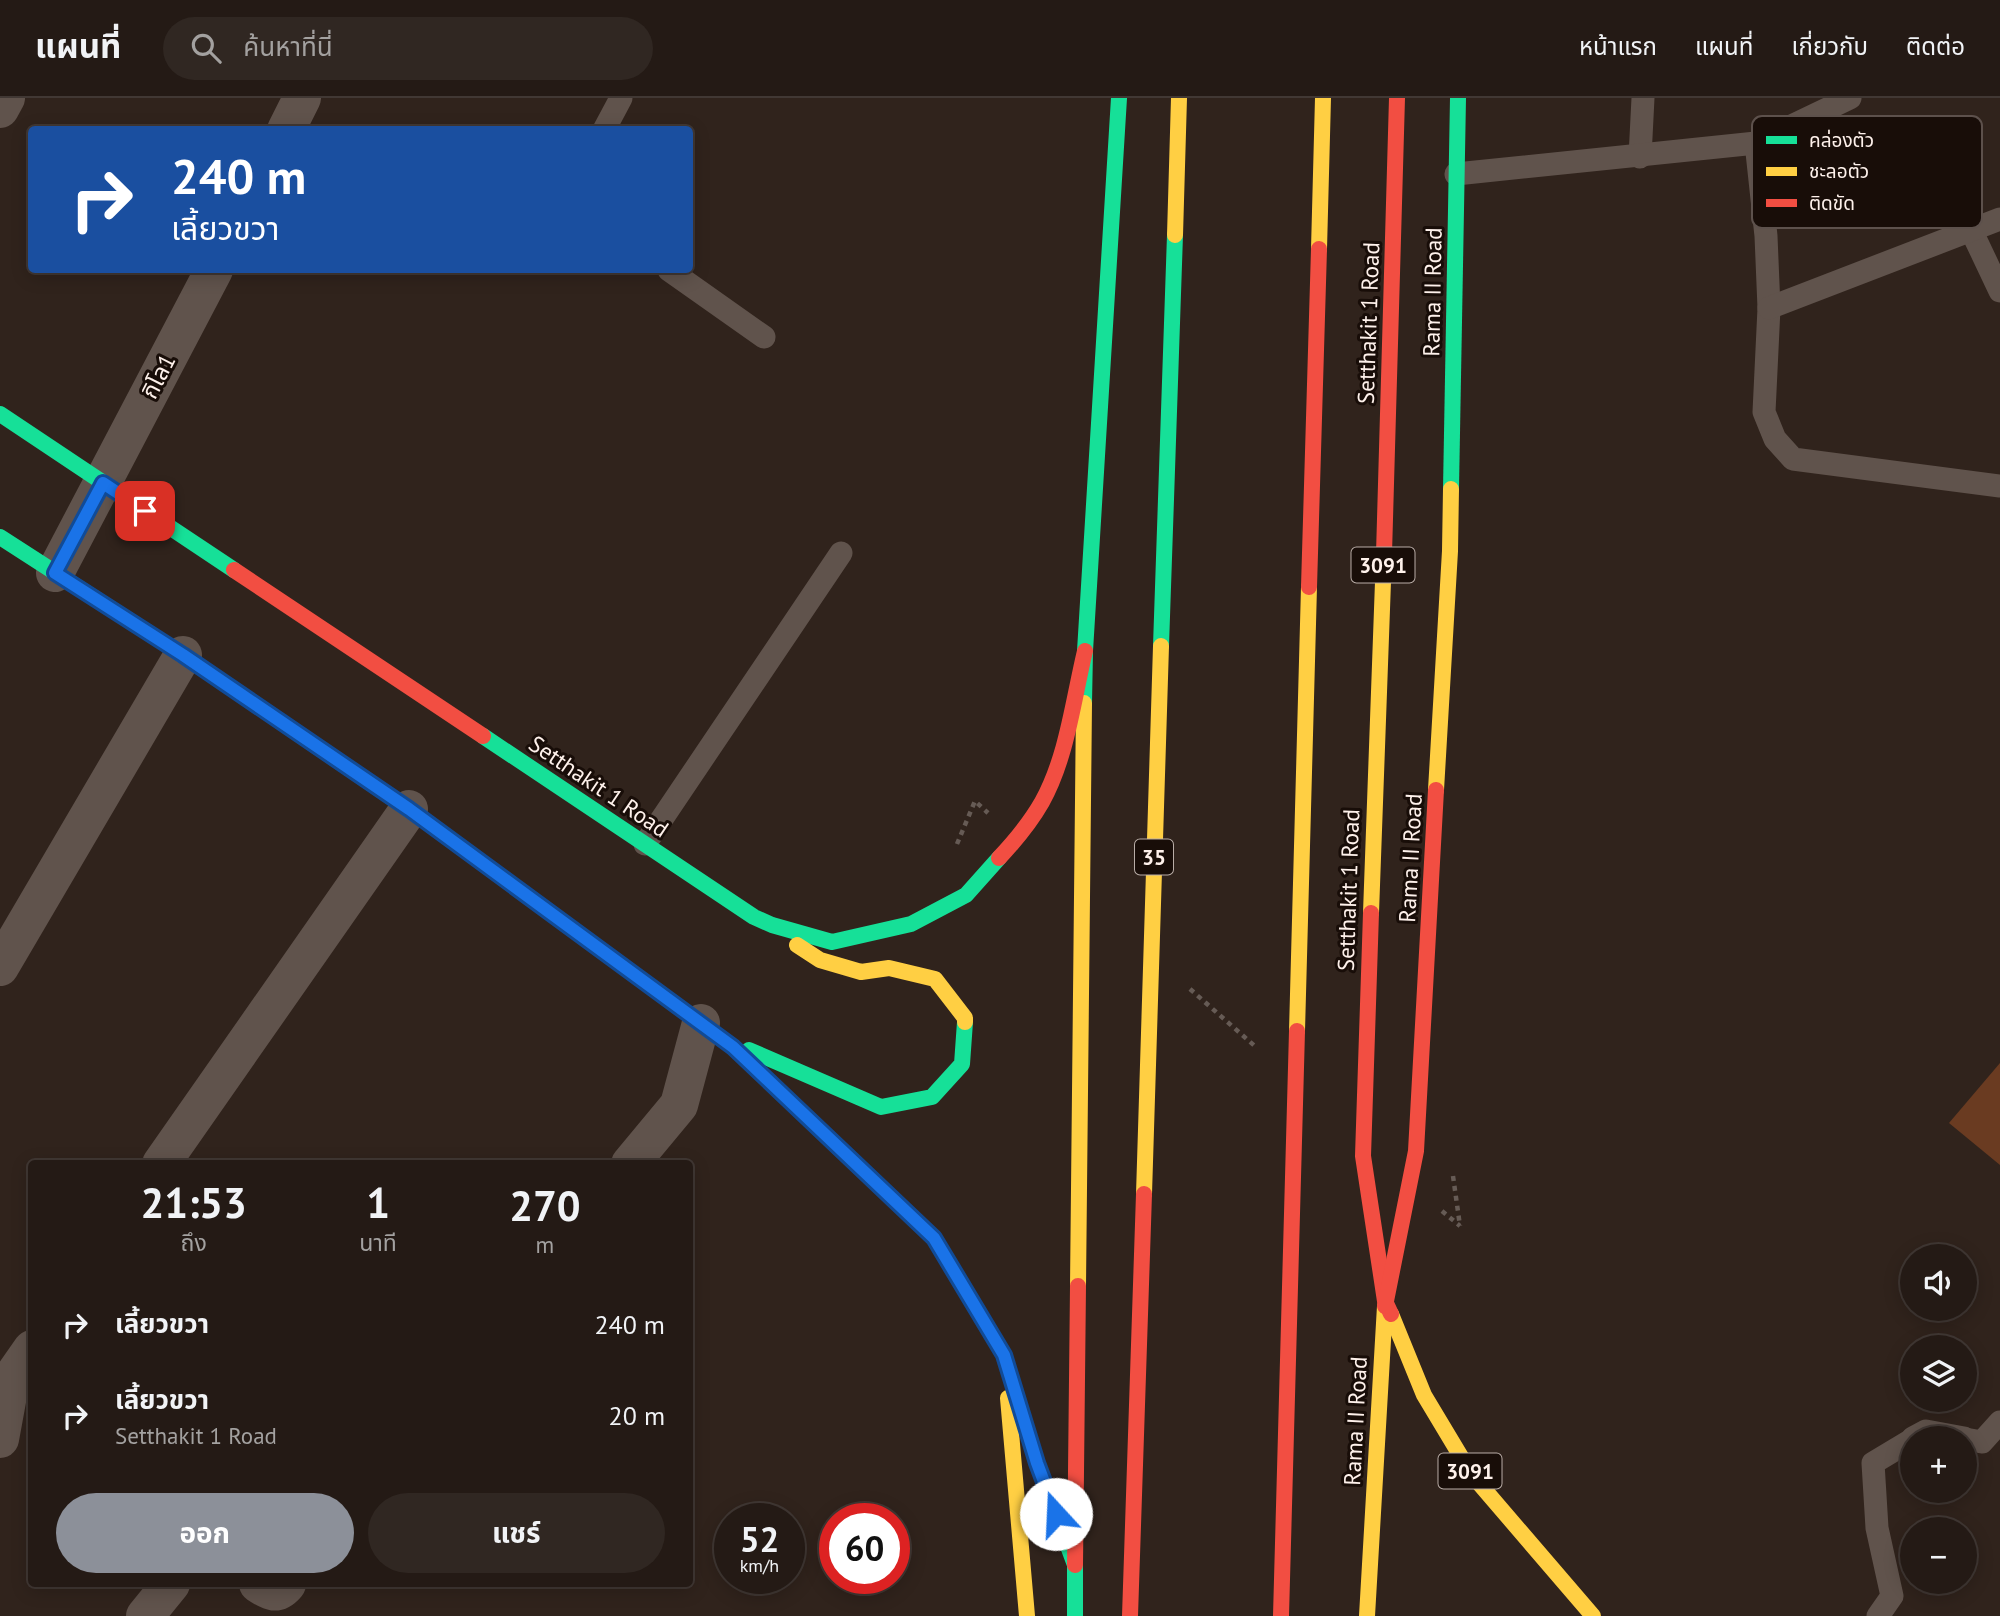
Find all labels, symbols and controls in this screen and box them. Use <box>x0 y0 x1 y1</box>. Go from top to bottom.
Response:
search box <box>163 17 653 80</box>
text: แผนที่ <box>35 24 121 67</box>
icon: search <box>187 29 225 67</box>
text: ค้นหาที่นี่ <box>243 30 333 63</box>
text: หน้าแรก <box>1579 31 1657 62</box>
text: แผนที่ <box>1695 31 1753 62</box>
text: เกี่ยวกับ <box>1791 31 1868 62</box>
text: ติดต่อ <box>1906 31 1965 62</box>
legend <box>1752 116 1982 228</box>
text: คล่องตัว <box>1809 128 1874 152</box>
text: 240 m <box>171 144 306 208</box>
icon: right <box>56 154 147 245</box>
text: ชะลอตัว <box>1809 159 1869 183</box>
text: ติดขัด <box>1809 191 1855 215</box>
text: เลี้ยวขวา <box>171 207 279 249</box>
street label: Rama II Road <box>1416 227 1448 357</box>
street label: Setthakit 1 Road <box>1351 242 1385 404</box>
street label: กิโล1 <box>135 349 181 403</box>
pin <box>115 481 175 541</box>
icon: arrive <box>126 492 164 530</box>
road number: 3091 <box>1352 547 1414 582</box>
street label: Setthakit 1 Road <box>524 729 674 843</box>
street label: Rama II Road <box>1392 793 1428 923</box>
street label: Setthakit 1 Road <box>1331 809 1365 971</box>
road number: 35 <box>1135 840 1173 874</box>
text: 21:53 <box>140 1175 247 1230</box>
text: 1 <box>366 1175 390 1230</box>
text: 270 <box>509 1178 581 1233</box>
text: ถึง <box>181 1228 207 1257</box>
text: นาที <box>359 1228 397 1257</box>
text: m <box>536 1230 554 1259</box>
map controls <box>1900 1244 1977 1594</box>
button: sound <box>1900 1244 1977 1321</box>
icon: right <box>56 1306 94 1344</box>
text: เลี้ยวขวา <box>115 1307 209 1340</box>
text: 240 m <box>594 1308 665 1341</box>
button: layers <box>1900 1335 1977 1412</box>
street label: Rama II Road <box>1337 1356 1373 1486</box>
text: เลี้ยวขวา <box>115 1383 209 1416</box>
icon: right <box>56 1397 94 1435</box>
text: 20 m <box>609 1399 665 1432</box>
text: Setthakit 1 Road <box>115 1421 277 1450</box>
button: + <box>1900 1426 1977 1503</box>
road number: 3091 <box>1438 1454 1502 1488</box>
position arrow <box>1019 1477 1093 1551</box>
button: ออก <box>56 1493 354 1573</box>
button: แชร์ <box>368 1493 665 1573</box>
speed limit sign: 60 <box>819 1503 910 1594</box>
text: 52 <box>740 1516 779 1562</box>
button: − <box>1900 1517 1977 1594</box>
text: km/h <box>740 1554 779 1577</box>

